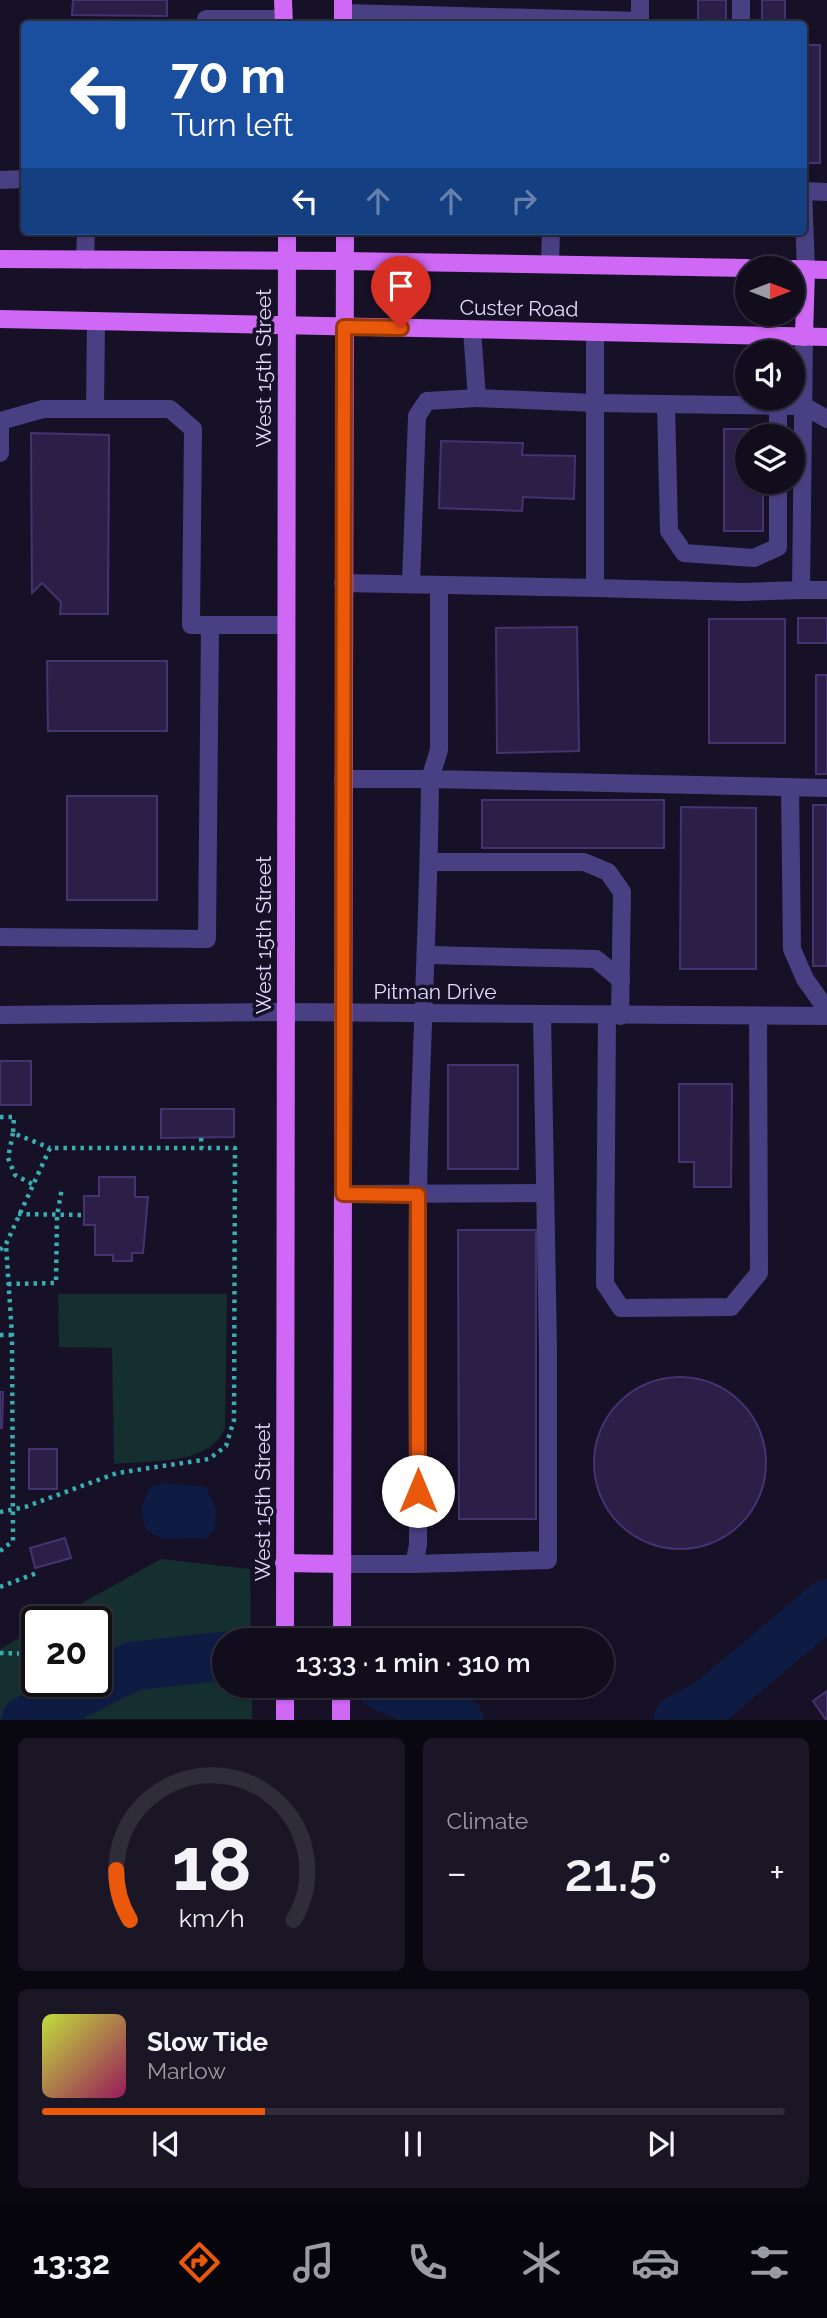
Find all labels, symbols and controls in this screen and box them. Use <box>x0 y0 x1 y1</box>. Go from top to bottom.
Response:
text: 70 m <box>171 47 286 104</box>
icon: left <box>56 49 147 140</box>
text: Turn left <box>171 106 293 143</box>
icon: left <box>286 182 324 220</box>
icon: ahead <box>359 182 397 220</box>
icon: ahead <box>432 182 470 220</box>
icon: right <box>505 182 543 220</box>
pin <box>371 256 431 328</box>
north arrow <box>735 256 805 326</box>
map controls <box>735 256 805 494</box>
icon: arrive <box>382 267 420 305</box>
street label: West 15th Street <box>251 289 276 447</box>
street label: Custer Road <box>459 294 579 322</box>
button: sound <box>735 340 805 410</box>
button: layers <box>735 424 805 494</box>
street label: West 15th Street <box>251 856 276 1014</box>
street label: Pitman Drive <box>373 979 497 1004</box>
street label: West 15th Street <box>250 1423 275 1581</box>
position arrow <box>381 1454 455 1528</box>
speed limit sign: 20 <box>21 1606 112 1697</box>
text: 13:33 · 1 min · 310 m <box>295 1648 531 1678</box>
text: Climate <box>447 1807 528 1834</box>
text: 18 <box>171 1823 251 1908</box>
text: 21.5° <box>564 1842 672 1903</box>
text: − <box>447 1850 467 1895</box>
text: + <box>769 1850 785 1895</box>
text: km/h <box>178 1903 244 1933</box>
text: Slow Tide <box>147 2027 268 2057</box>
text: Marlow <box>147 2057 226 2084</box>
icon: previous <box>147 2125 185 2163</box>
icon: pause <box>394 2125 432 2163</box>
icon: next <box>642 2125 680 2163</box>
icon: directions <box>175 2238 224 2287</box>
icon: music <box>289 2238 338 2287</box>
icon: phone <box>403 2238 452 2287</box>
icon: climate <box>517 2238 566 2287</box>
icon: car <box>631 2238 680 2287</box>
icon: filters <box>745 2238 794 2287</box>
text: 13:32 <box>33 2244 110 2281</box>

